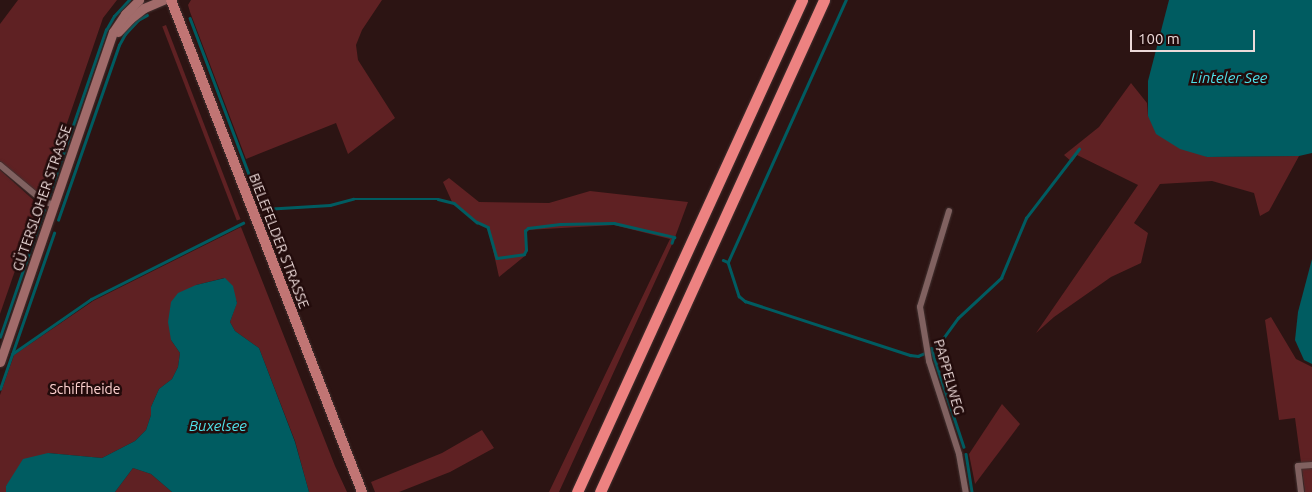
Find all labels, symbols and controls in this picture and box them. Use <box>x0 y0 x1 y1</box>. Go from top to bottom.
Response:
scale bar <box>1132 20 1257 52</box>
text: 100 m <box>1138 30 1180 47</box>
water label: Linteler See <box>1191 69 1267 87</box>
street label: GÜTERSLOHER STRASSE <box>9 123 75 273</box>
street label: BIELEFELDER STRASSE <box>245 171 313 311</box>
street label: PAPPELWEG <box>930 337 968 417</box>
park label: Schiffheide <box>50 381 120 397</box>
water label: Buxelsee <box>189 417 247 435</box>

